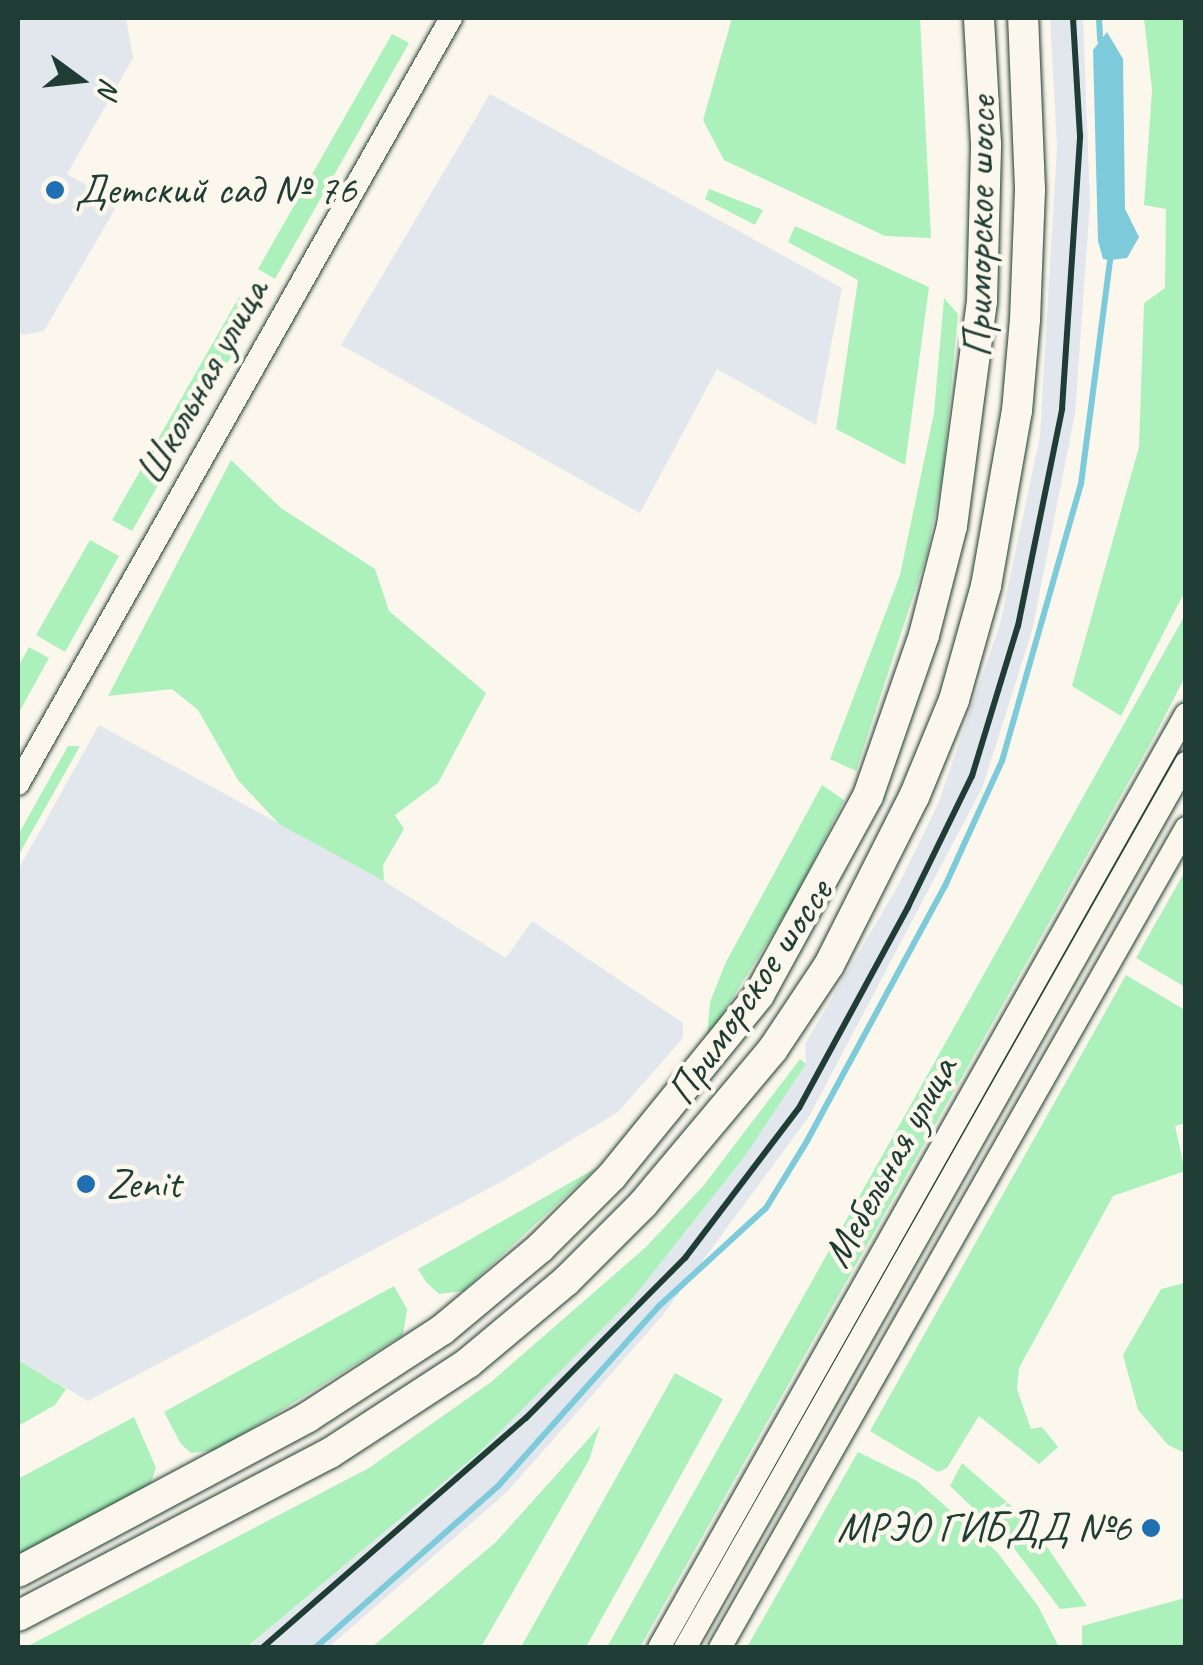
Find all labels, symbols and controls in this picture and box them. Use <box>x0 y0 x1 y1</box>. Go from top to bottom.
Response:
north arrow <box>30 30 130 130</box>
text: N <box>90 75 129 101</box>
street label: Приморское шоссе <box>953 95 1007 359</box>
place label: Детский сад № 76 <box>75 165 356 215</box>
marker: Детский сад № 76 <box>44 179 66 201</box>
street label: Школьная улица <box>125 270 279 494</box>
street label: Приморское шоссе <box>655 868 845 1116</box>
street label: Мебельная улица <box>811 1046 969 1278</box>
place label: Zenit <box>106 1159 181 1209</box>
marker: Zenit <box>75 1173 97 1195</box>
place label: МРЭО ГИБДД №6 <box>836 1503 1131 1553</box>
marker: МРЭО ГИБДД №6 <box>1140 1517 1162 1539</box>

